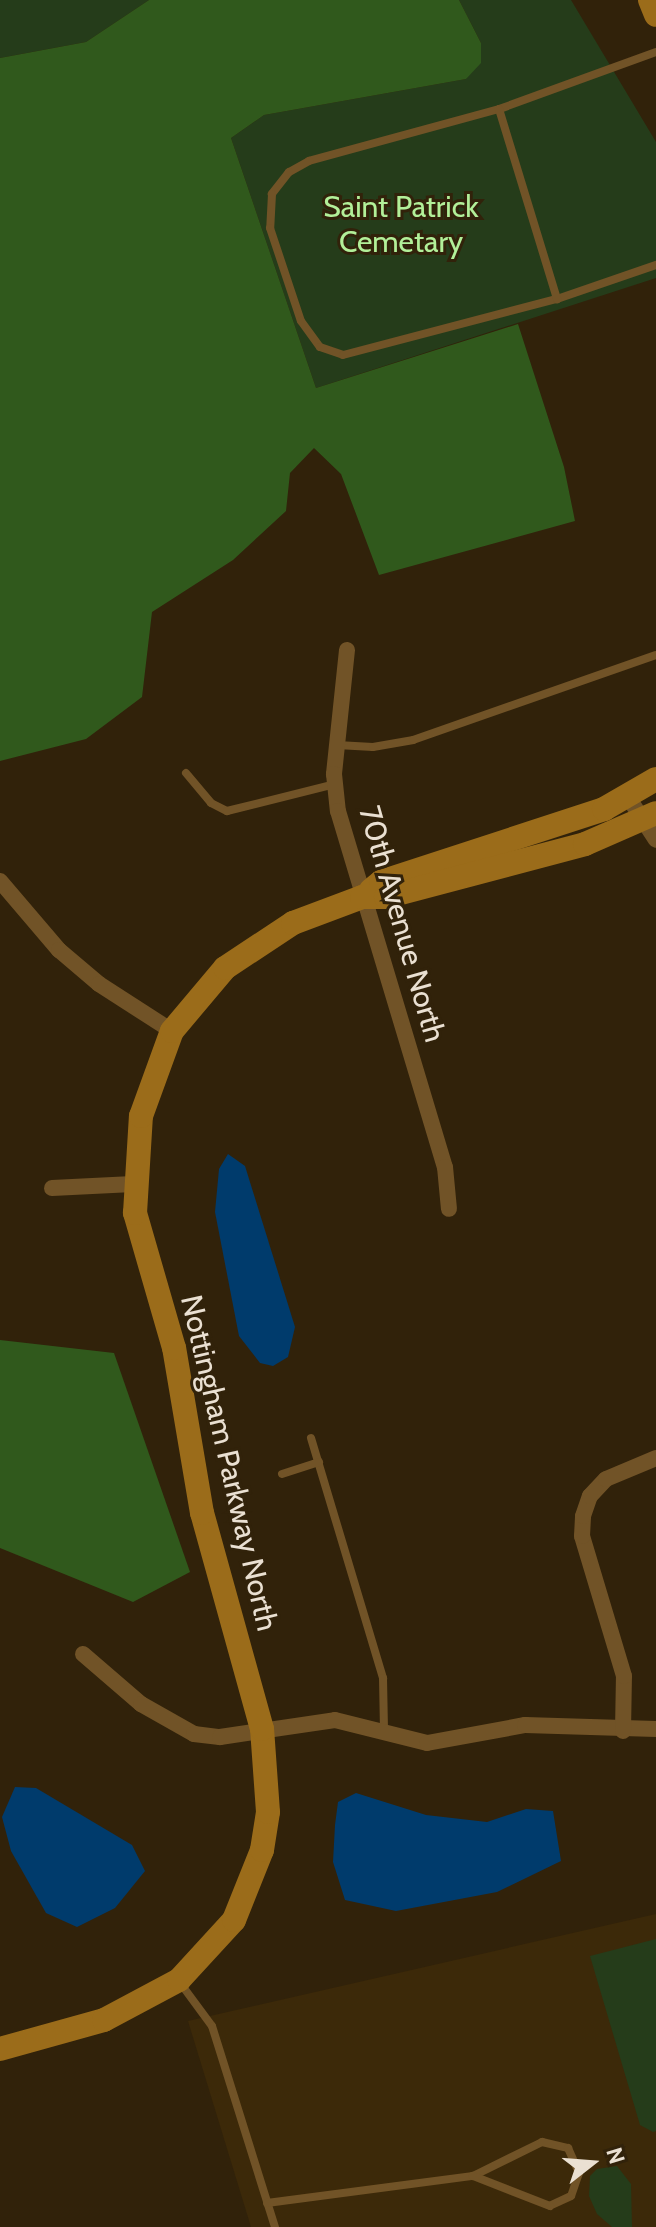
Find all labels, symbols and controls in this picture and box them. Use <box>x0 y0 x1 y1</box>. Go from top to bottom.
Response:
park label: Saint Patrick Cemetary <box>323 189 479 260</box>
street label: 70th Avenue North <box>351 802 453 1046</box>
street label: Nottingham Parkway North <box>173 1292 285 1634</box>
north arrow <box>552 2123 632 2203</box>
text: N <box>600 2144 631 2167</box>

